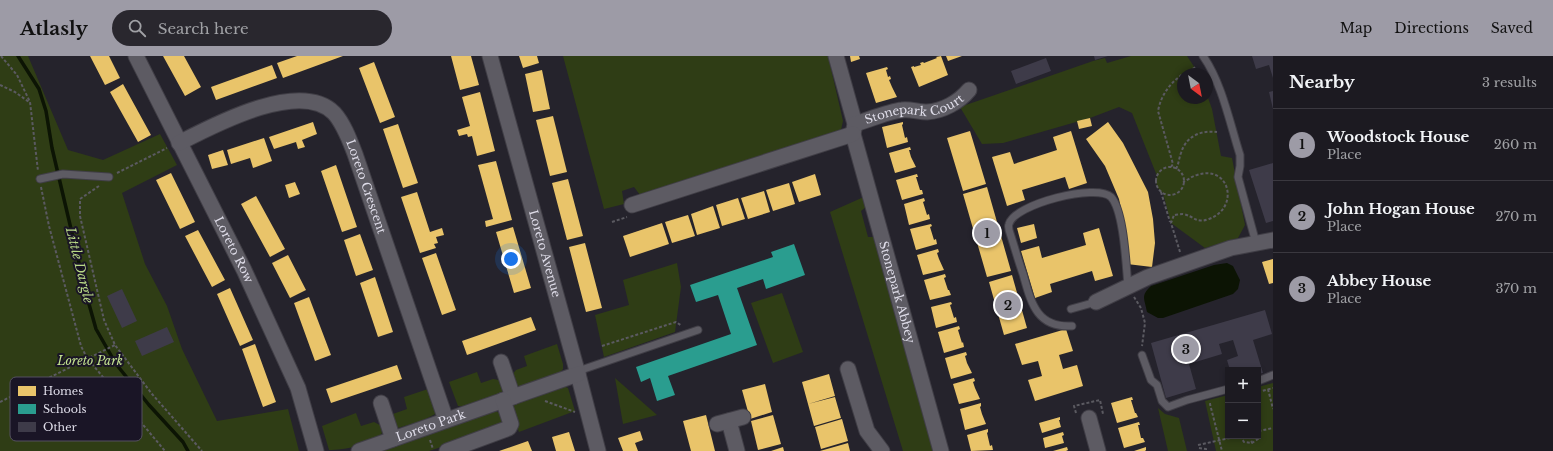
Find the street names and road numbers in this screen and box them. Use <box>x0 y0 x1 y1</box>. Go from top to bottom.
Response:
street label: Stonepark Court <box>863 90 967 127</box>
street label: Loreto Crescent <box>343 137 390 236</box>
street label: Loreto Avenue <box>526 208 564 299</box>
street label: Loreto Row <box>211 214 257 286</box>
street label: Stonepark Abbey <box>876 239 919 345</box>
street label: Loreto Park <box>394 406 468 444</box>

